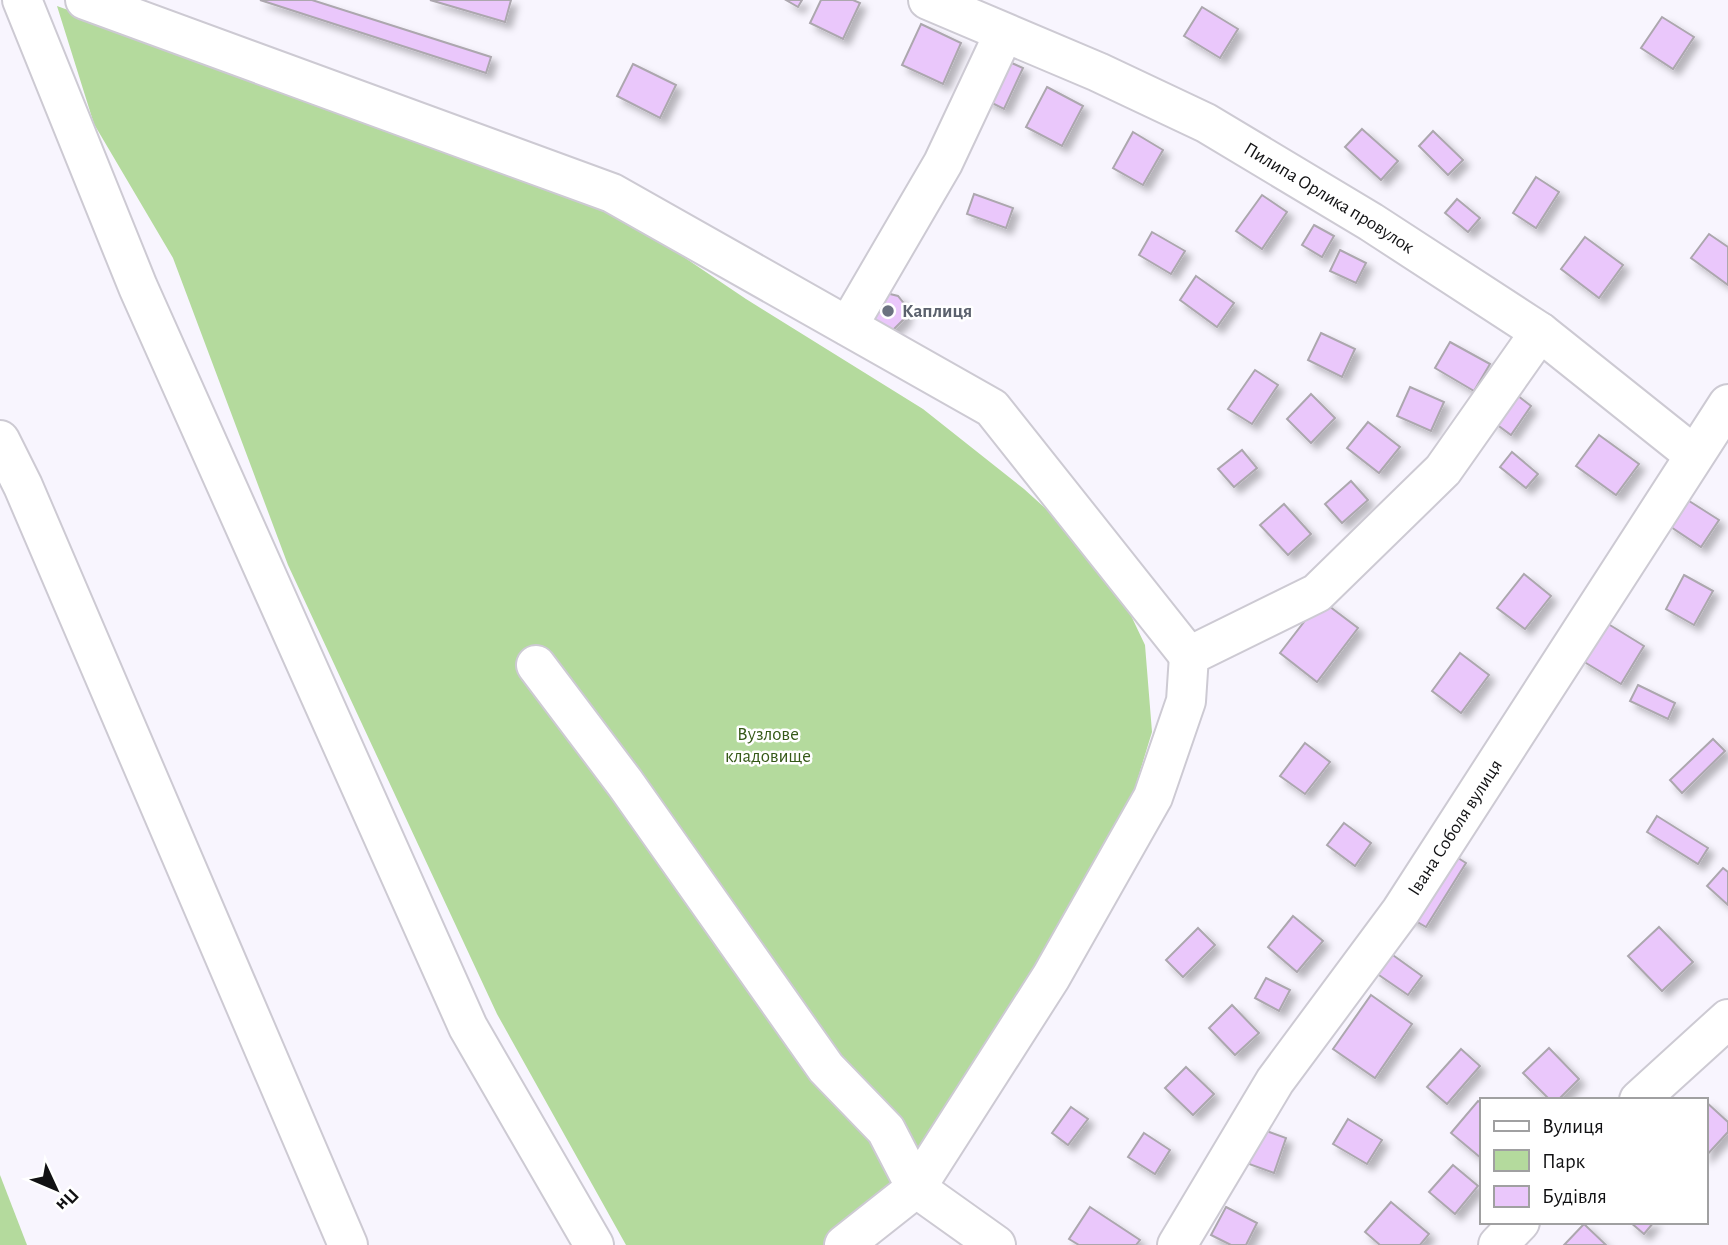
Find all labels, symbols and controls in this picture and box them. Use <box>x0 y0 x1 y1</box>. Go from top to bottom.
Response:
street label: Пилипа Орлика провулок <box>1241 139 1418 257</box>
place label: Каплиця <box>902 302 972 321</box>
marker: Каплиця <box>880 303 896 319</box>
park label: Вузлове кладовище <box>725 725 811 766</box>
street label: Івана Соболя вулиця <box>1404 756 1506 899</box>
legend <box>1480 1098 1707 1224</box>
text: Вулиця <box>1542 1116 1604 1137</box>
text: Парк <box>1542 1151 1586 1172</box>
north arrow <box>21 1154 91 1224</box>
text: Пн <box>52 1185 82 1215</box>
text: Будівля <box>1542 1186 1607 1207</box>

